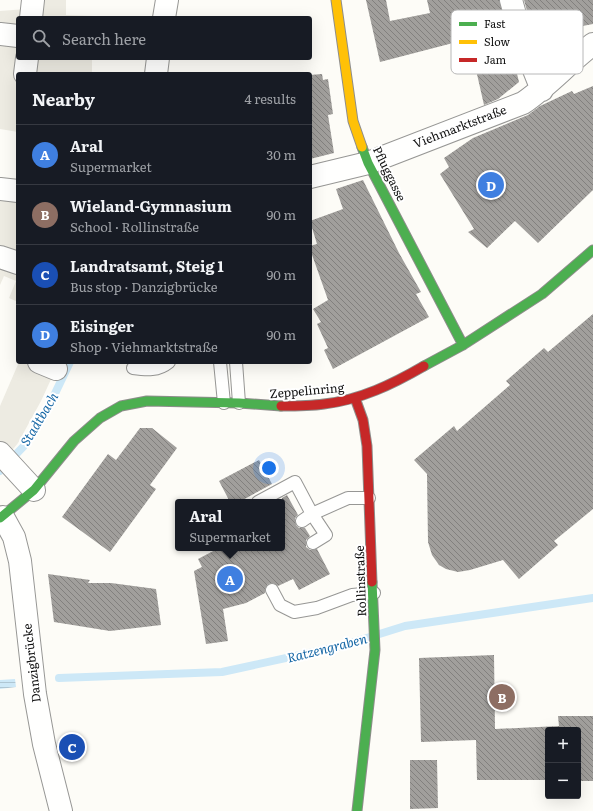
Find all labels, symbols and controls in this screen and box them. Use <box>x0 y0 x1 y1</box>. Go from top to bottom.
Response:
legend <box>451 10 583 74</box>
text: Fast <box>484 15 506 31</box>
search box <box>16 16 312 60</box>
icon: search <box>30 27 52 49</box>
text: Search here <box>62 27 146 50</box>
text: Slow <box>484 33 510 49</box>
text: Jam <box>484 51 507 67</box>
text: Nearby <box>32 86 95 111</box>
text: 4 results <box>245 89 296 108</box>
street label: Viehmarktstraße <box>411 100 509 152</box>
text: Aral <box>70 134 103 157</box>
street label: Pfluggasse <box>369 143 411 204</box>
text: A <box>40 145 50 164</box>
text: 30 m <box>266 145 296 164</box>
text: Supermarket <box>70 157 152 176</box>
pin: D <box>478 170 504 200</box>
text: Wieland-Gymnasium <box>70 194 232 217</box>
text: B <box>41 205 49 224</box>
text: 90 m <box>266 205 296 224</box>
text: School · Rollinstraße <box>70 217 199 236</box>
text: Landratsamt, Steig 1 <box>70 254 224 277</box>
text: C <box>40 265 50 284</box>
text: 90 m <box>266 265 296 284</box>
text: Bus stop · Danzigbrücke <box>70 277 218 296</box>
text: Eisinger <box>70 314 134 337</box>
text: D <box>40 325 50 344</box>
text: 90 m <box>266 325 296 344</box>
text: Shop · Viehmarktstraße <box>70 337 218 356</box>
street label: Zeppelinring <box>269 378 345 402</box>
water label: Stadtbach <box>15 388 62 449</box>
your location <box>259 458 279 478</box>
popup <box>175 499 285 551</box>
text: Aral <box>189 504 222 527</box>
text: Supermarket <box>189 527 271 546</box>
street label: Rollinstraße <box>350 545 370 617</box>
pin: A <box>217 564 243 594</box>
street label: Danzigbrücke <box>17 623 45 704</box>
water label: Ratzengraben <box>285 628 369 667</box>
pin: B <box>489 682 515 712</box>
map controls <box>545 727 581 799</box>
button: + <box>545 727 581 763</box>
pin: C <box>59 732 85 762</box>
button: − <box>545 763 581 799</box>

